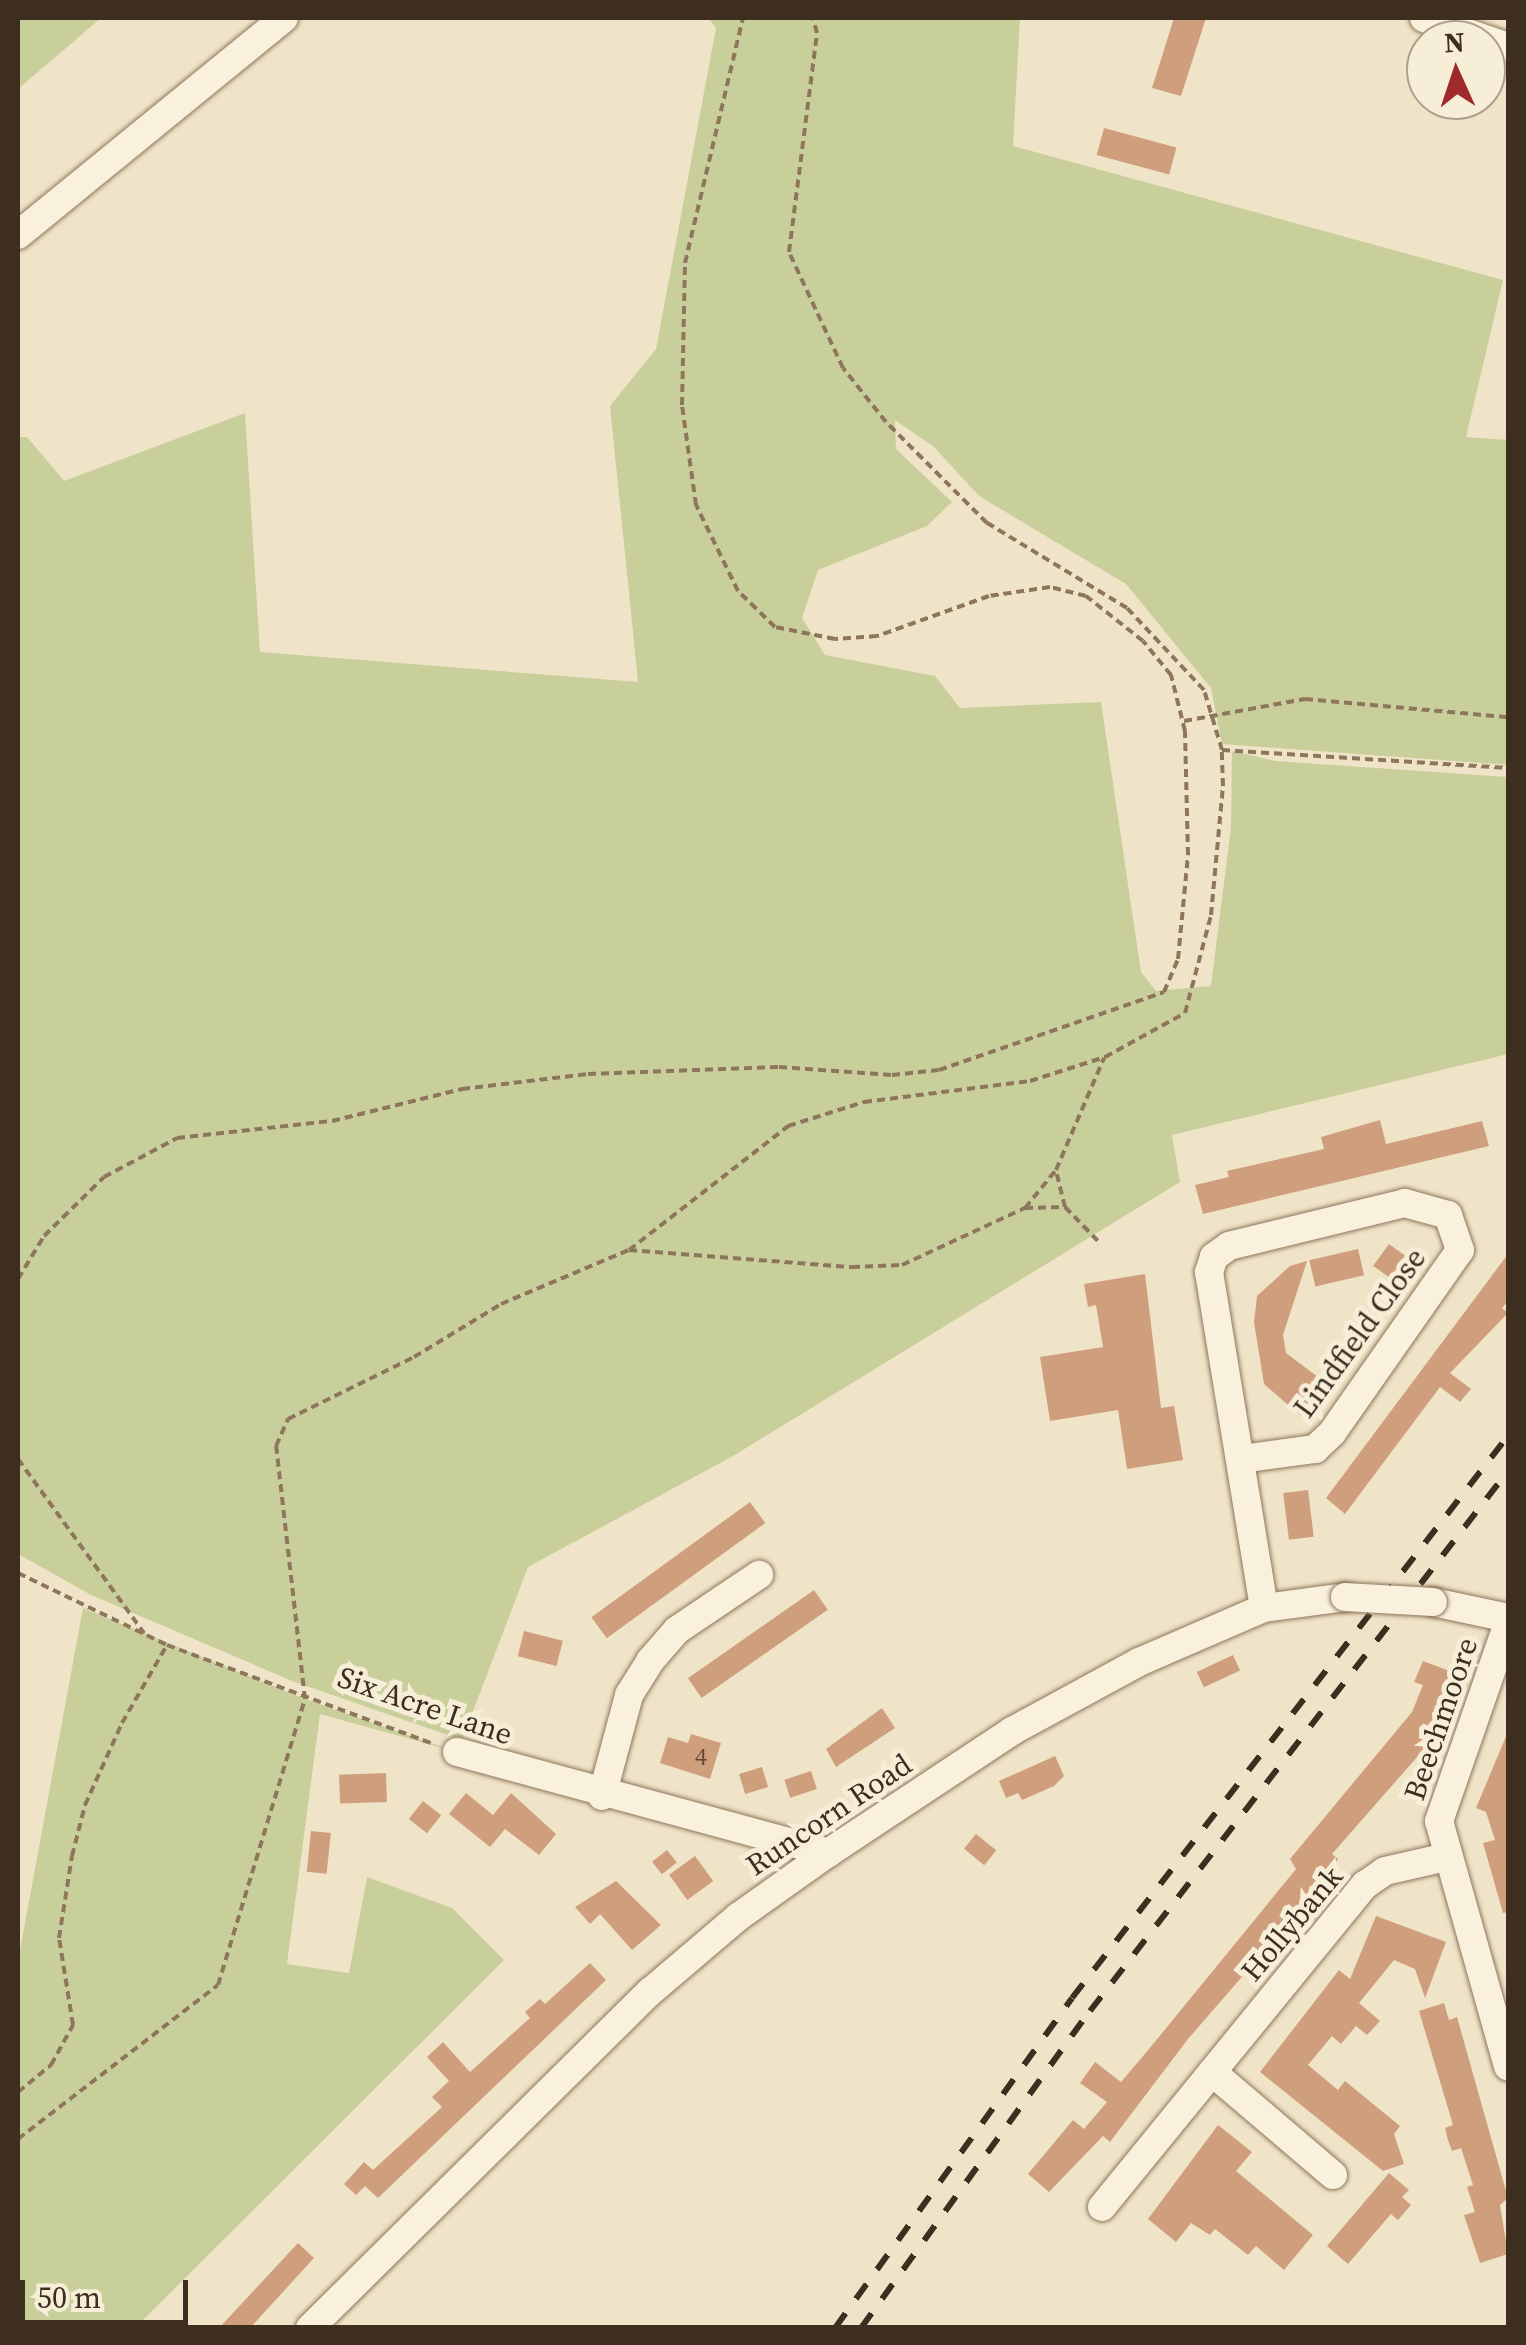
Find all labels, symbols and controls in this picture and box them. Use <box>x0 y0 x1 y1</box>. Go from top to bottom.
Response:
north arrow <box>1406 20 1506 120</box>
text: N <box>1443 23 1466 62</box>
street label: Lindfield Close <box>1286 1241 1434 1425</box>
street label: Beechmoore <box>1396 1633 1486 1805</box>
street label: Six Acre Lane <box>333 1659 517 1753</box>
house number: 4 <box>695 1741 707 1771</box>
street label: Runcorn Road <box>739 1746 919 1884</box>
street label: Hollybank <box>1234 1859 1350 1989</box>
scale bar <box>25 2260 192 2322</box>
text: 50 m <box>37 2277 101 2318</box>

